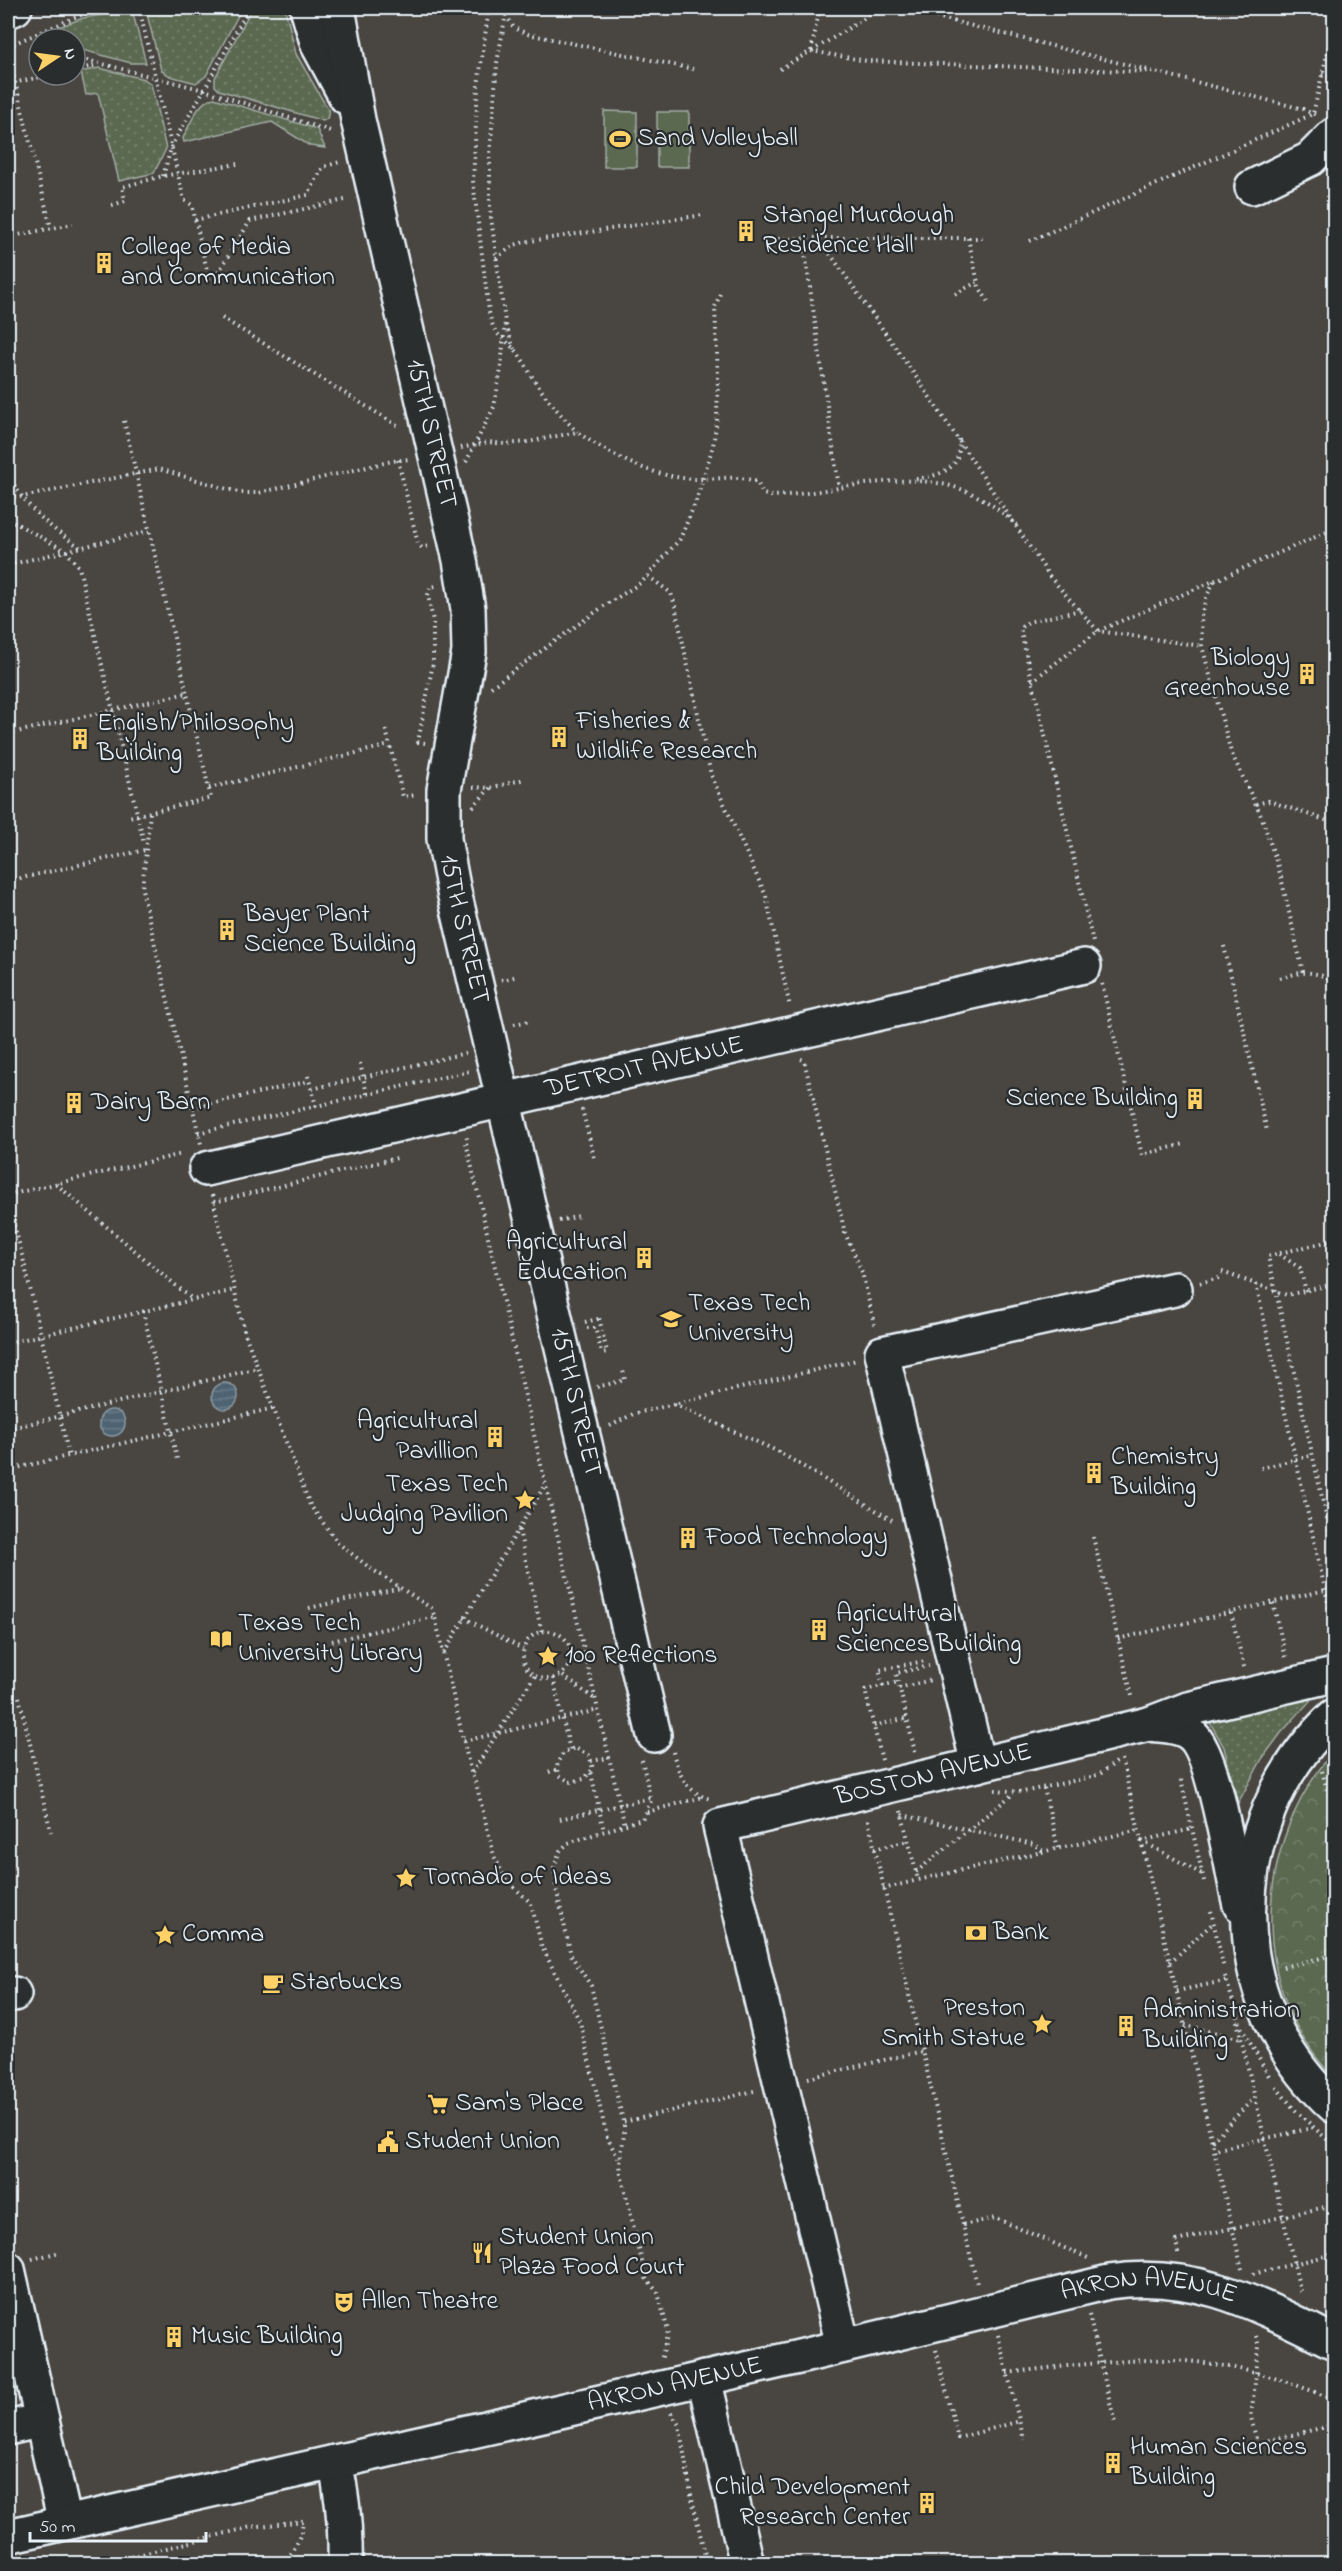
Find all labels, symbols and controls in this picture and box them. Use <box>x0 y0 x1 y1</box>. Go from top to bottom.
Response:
north arrow <box>27 27 87 87</box>
text: N <box>57 46 83 62</box>
place label: Sand Volleyball <box>637 120 798 158</box>
sports icon: Sand Volleyball <box>608 127 632 151</box>
place label: Stangel Murdough Residence Hall <box>763 197 954 265</box>
building icon: Stangel Murdough Residence Hall <box>734 219 758 243</box>
place label: College of Media and Communication <box>121 229 335 297</box>
building icon: College of Media and Communication <box>92 251 116 275</box>
street label: 15TH STREET <box>395 356 466 512</box>
place label: Biology Greenhouse <box>1164 640 1290 708</box>
building icon: Biology Greenhouse <box>1295 662 1319 686</box>
place label: Fisheries & Wildlife Research <box>575 703 757 771</box>
place label: English/Philosophy Building <box>96 705 294 773</box>
building icon: Fisheries & Wildlife Research <box>547 725 571 749</box>
building icon: English/Philosophy Building <box>68 727 92 751</box>
street label: 15TH STREET <box>428 852 499 1008</box>
place label: Bayer Plant Science Building <box>243 896 416 964</box>
building icon: Bayer Plant Science Building <box>215 918 239 942</box>
street label: DETROIT AVENUE <box>540 1026 748 1109</box>
place label: Science Building <box>1006 1080 1178 1118</box>
place label: Dairy Barn <box>90 1084 210 1122</box>
building icon: Science Building <box>1183 1087 1207 1111</box>
building icon: Dairy Barn <box>62 1091 86 1115</box>
place label: Agricultural Education <box>506 1224 627 1292</box>
building icon: Agricultural Education <box>632 1246 656 1270</box>
place label: Texas Tech University <box>688 1285 810 1353</box>
school or university icon: Texas Tech University <box>659 1307 683 1331</box>
street label: 15TH STREET <box>539 1324 611 1481</box>
place label: Agricultural Pavillion <box>357 1403 478 1471</box>
building icon: Agricultural Pavillion <box>483 1425 507 1449</box>
place label: Chemistry Building <box>1110 1439 1219 1507</box>
building icon: Chemistry Building <box>1082 1461 1106 1485</box>
place label: Texas Tech Judging Pavilion <box>341 1466 508 1534</box>
place icon: Texas Tech Judging Pavilion <box>513 1488 537 1512</box>
place label: Food Technology <box>704 1519 888 1557</box>
building icon: Food Technology <box>676 1526 700 1550</box>
place label: Agricultural Sciences Building <box>836 1596 1021 1664</box>
place label: Texas Tech University Library <box>238 1605 423 1673</box>
building icon: Agricultural Sciences Building <box>807 1618 831 1642</box>
library icon: Texas Tech University Library <box>209 1627 233 1651</box>
place label: 100 Reflections <box>565 1637 718 1675</box>
place icon: 100 Reflections <box>536 1644 560 1668</box>
street label: BOSTON AVENUE <box>830 1733 1036 1817</box>
place label: Tornado of Ideas <box>423 1859 612 1897</box>
place icon: Tornado of Ideas <box>394 1866 418 1890</box>
place label: Bank <box>992 1914 1049 1952</box>
place label: Comma <box>182 1916 264 1954</box>
bank icon: Bank <box>964 1921 988 1945</box>
place icon: Comma <box>153 1923 177 1947</box>
place label: Starbucks <box>290 1964 402 2002</box>
cafe icon: Starbucks <box>261 1971 285 1995</box>
place label: Preston Smith Statue <box>881 1990 1025 2058</box>
place label: Administration Building <box>1142 1992 1300 2060</box>
place icon: Preston Smith Statue <box>1030 2012 1054 2036</box>
building icon: Administration Building <box>1114 2014 1138 2038</box>
place label: Sam's Place <box>455 2085 584 2123</box>
supermarket icon: Sam's Place <box>426 2092 450 2116</box>
place label: Student Union <box>405 2123 560 2161</box>
public building icon: Student Union <box>376 2130 400 2154</box>
place label: Student Union Plaza Food Court <box>499 2219 685 2287</box>
restaurant icon: Student Union Plaza Food Court <box>470 2241 494 2265</box>
street label: AKRON AVENUE <box>1057 2260 1242 2315</box>
place label: Allen Theatre <box>361 2283 498 2321</box>
theatre icon: Allen Theatre <box>332 2290 356 2314</box>
place label: Music Building <box>191 2318 343 2356</box>
building icon: Music Building <box>162 2325 186 2349</box>
street label: AKRON AVENUE <box>584 2347 766 2423</box>
place label: Human Sciences Building <box>1129 2429 1307 2497</box>
building icon: Human Sciences Building <box>1101 2451 1125 2475</box>
place label: Child Development Research Center <box>715 2469 911 2537</box>
building icon: Child Development Research Center <box>915 2491 939 2515</box>
scale bar <box>30 2505 206 2543</box>
text: 50 m <box>39 2515 76 2541</box>

